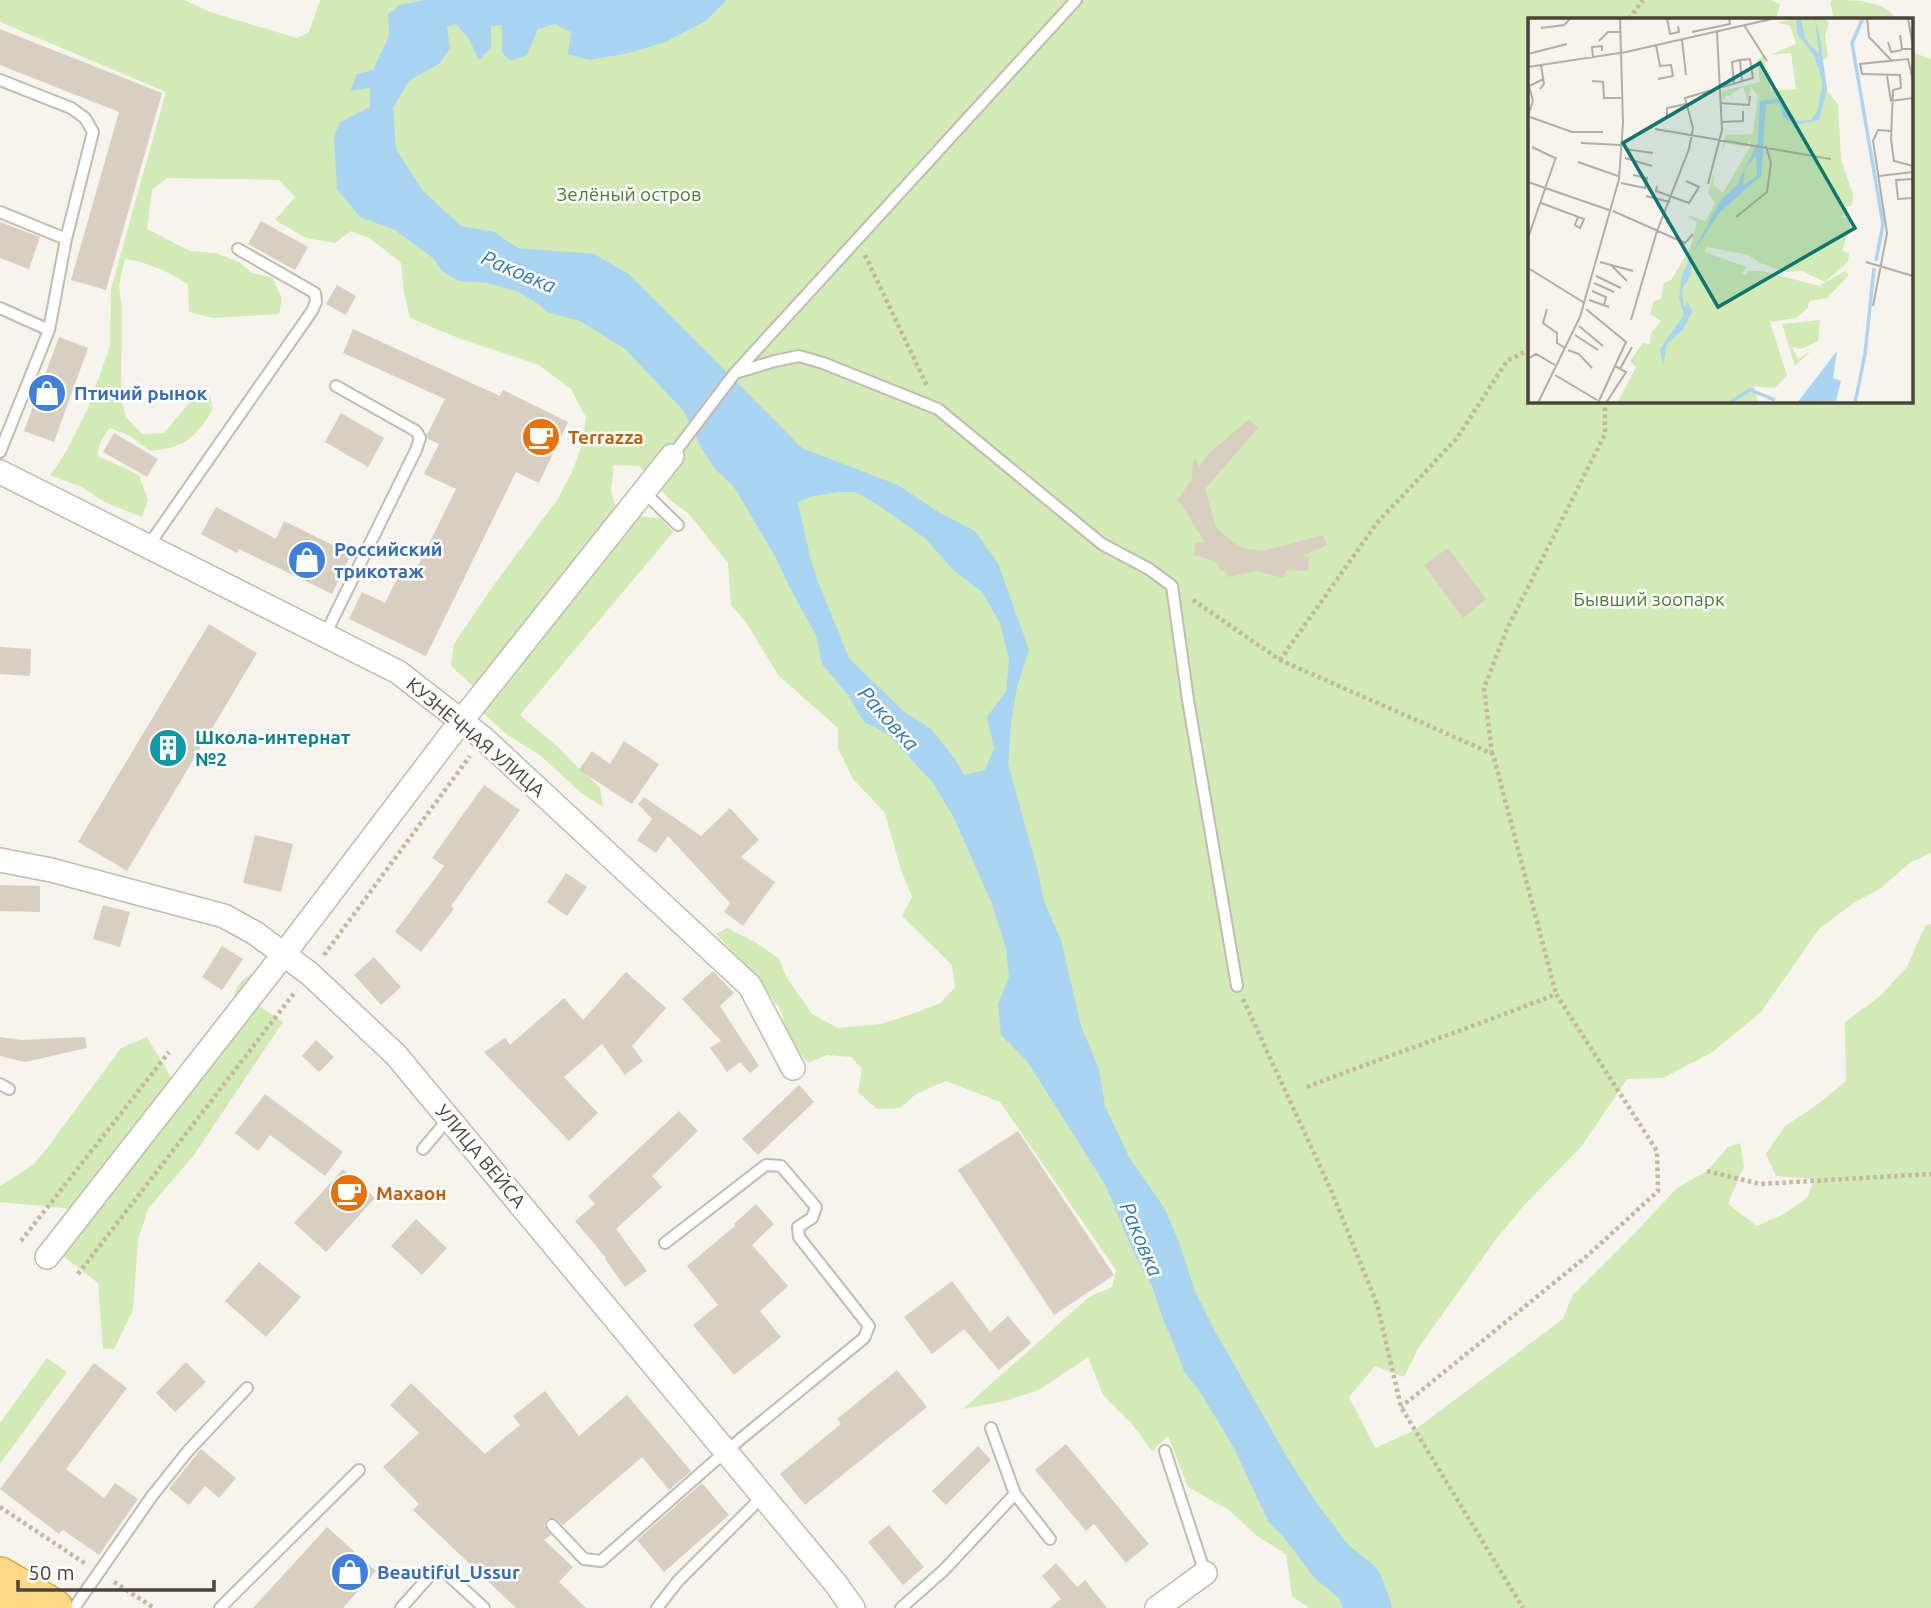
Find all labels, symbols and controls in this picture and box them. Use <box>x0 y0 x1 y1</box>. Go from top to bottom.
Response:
inset map <box>1528 18 1913 402</box>
park label: Зелёный остров <box>557 183 701 205</box>
water label: Раковка <box>478 245 560 297</box>
shop icon: Птичий рынок <box>26 372 68 414</box>
place label: Птичий рынок <box>74 382 208 404</box>
cafe icon: Terrazza <box>520 416 562 458</box>
place label: Terrazza <box>568 426 644 448</box>
place label: Российский трикотаж <box>334 538 443 582</box>
shop icon: Российский трикотаж <box>286 539 328 581</box>
park label: Бывший зоопарк <box>1573 588 1725 610</box>
street label: КУЗНЕЧНАЯ УЛИЦА <box>402 673 550 802</box>
water label: Раковка <box>854 681 924 755</box>
place label: Школа-интернат №2 <box>195 726 351 770</box>
building icon: Школа-интернат №2 <box>147 727 189 769</box>
street label: УЛИЦА ВЕЙСА <box>432 1100 531 1212</box>
cafe icon: Махаон <box>328 1172 370 1214</box>
place label: Махаон <box>376 1182 447 1204</box>
water label: Раковка <box>1116 1198 1168 1280</box>
scale bar <box>18 1548 214 1592</box>
shop icon: Beautiful_Ussur <box>329 1551 371 1593</box>
text: 50 m <box>28 1560 75 1584</box>
place label: Beautiful_Ussur <box>377 1561 520 1583</box>

